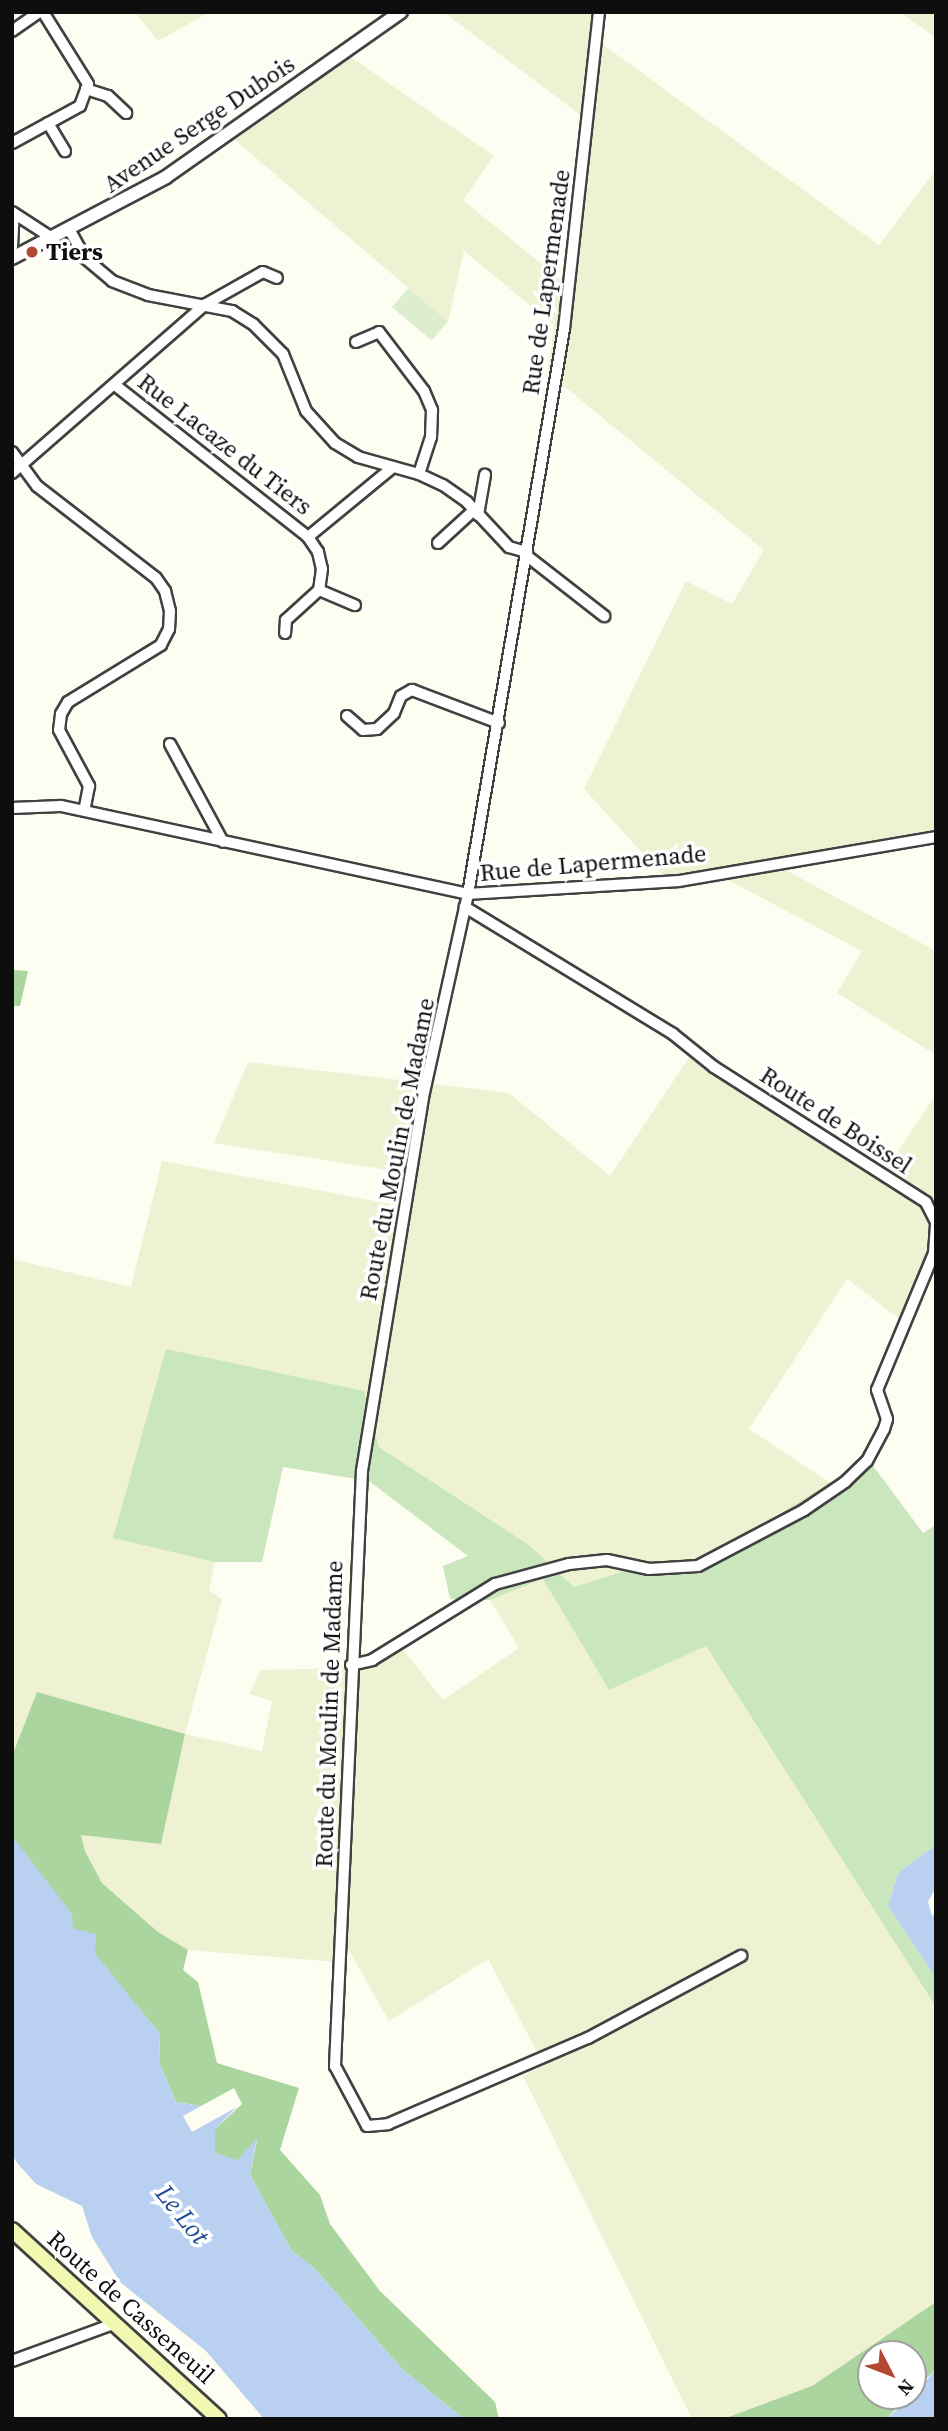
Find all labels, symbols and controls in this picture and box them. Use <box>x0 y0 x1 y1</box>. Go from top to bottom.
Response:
street label: Avenue Serge Dubois <box>98 49 300 199</box>
street label: Rue de Lapermenade <box>516 167 576 397</box>
place label: Tiers <box>46 238 103 266</box>
marker: Tiers <box>24 244 40 260</box>
street label: Rue Lacaze du Tiers <box>132 367 318 521</box>
street label: Rue de Lapermenade <box>479 839 707 887</box>
street label: Route du Moulin de Madame <box>354 995 440 1303</box>
street label: Route de Boissel <box>755 1060 917 1180</box>
street label: Route du Moulin de Madame <box>309 1560 349 1868</box>
water label: Le Lot <box>149 2179 215 2251</box>
street label: Route de Casseneuil <box>42 2224 220 2390</box>
north arrow <box>857 2340 927 2410</box>
text: N <box>892 2374 920 2402</box>

